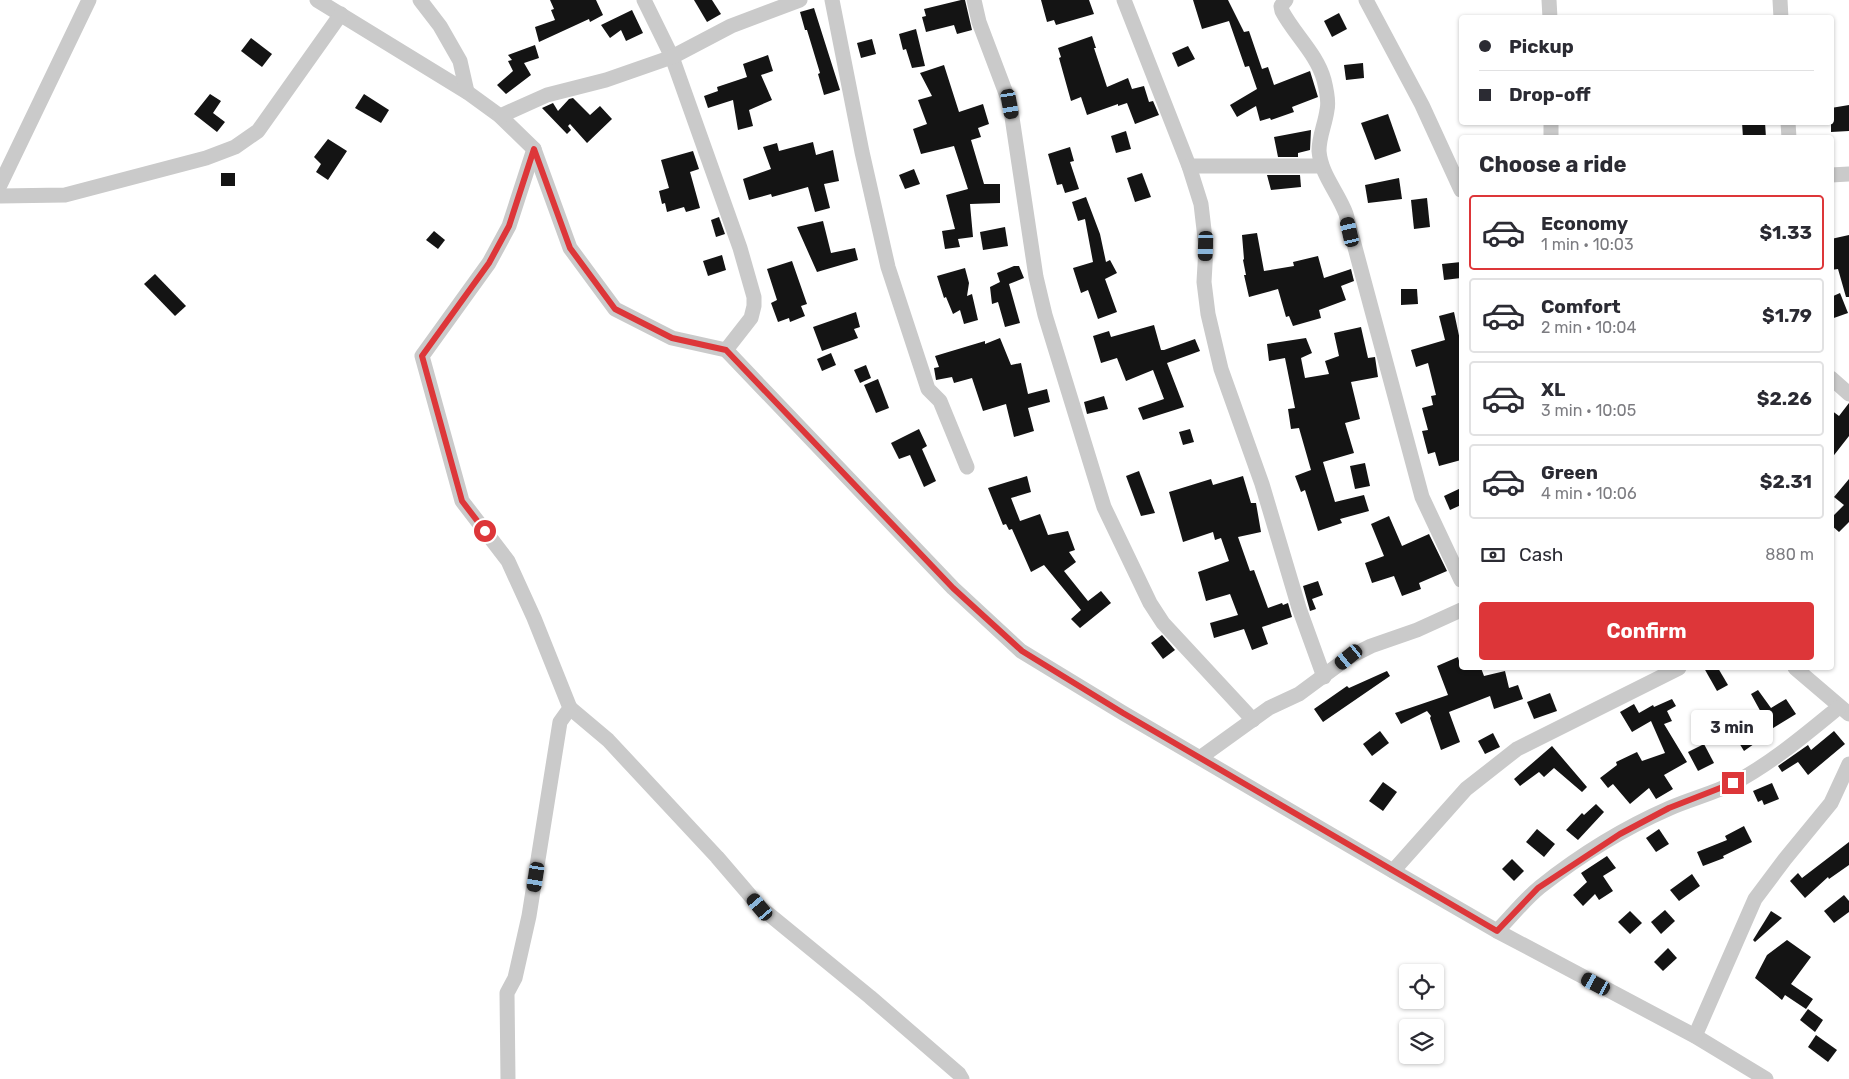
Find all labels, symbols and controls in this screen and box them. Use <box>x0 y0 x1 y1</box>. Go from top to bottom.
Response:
text: Pickup <box>1509 35 1574 58</box>
text: Drop-off <box>1509 83 1591 106</box>
car <box>1000 88 1019 120</box>
text: Choose a ride <box>1479 151 1626 178</box>
icon: car <box>1481 210 1526 255</box>
text: Economy <box>1541 212 1628 235</box>
car <box>1339 216 1360 248</box>
text: $1.33 <box>1759 221 1812 244</box>
car <box>1197 231 1214 261</box>
text: 1 min · 10:03 <box>1541 235 1634 254</box>
icon: car <box>1481 293 1526 338</box>
text: Comfort <box>1541 295 1621 318</box>
text: $1.79 <box>1762 304 1812 327</box>
text: 2 min · 10:04 <box>1541 318 1636 337</box>
icon: car <box>1481 376 1526 421</box>
text: XL <box>1541 378 1565 401</box>
text: $2.26 <box>1757 387 1812 410</box>
text: 3 min · 10:05 <box>1541 401 1636 420</box>
icon: car <box>1481 459 1526 504</box>
text: Green <box>1541 461 1598 484</box>
text: $2.31 <box>1760 470 1812 493</box>
text: 4 min · 10:06 <box>1541 484 1637 503</box>
route start <box>474 520 496 542</box>
icon: cash <box>1479 541 1507 569</box>
text: Cash <box>1519 543 1563 566</box>
text: 880 m <box>1765 545 1814 564</box>
button: Confirm <box>1479 602 1814 660</box>
car <box>1332 642 1365 672</box>
callout: 3 min <box>1692 710 1774 746</box>
text: 3 min <box>1710 718 1754 737</box>
route end <box>1722 772 1744 794</box>
car <box>526 861 545 893</box>
car <box>744 891 775 923</box>
map controls <box>1399 964 1444 1064</box>
button: locate <box>1399 964 1444 1009</box>
car <box>1579 970 1612 998</box>
button: layers <box>1399 1019 1444 1064</box>

